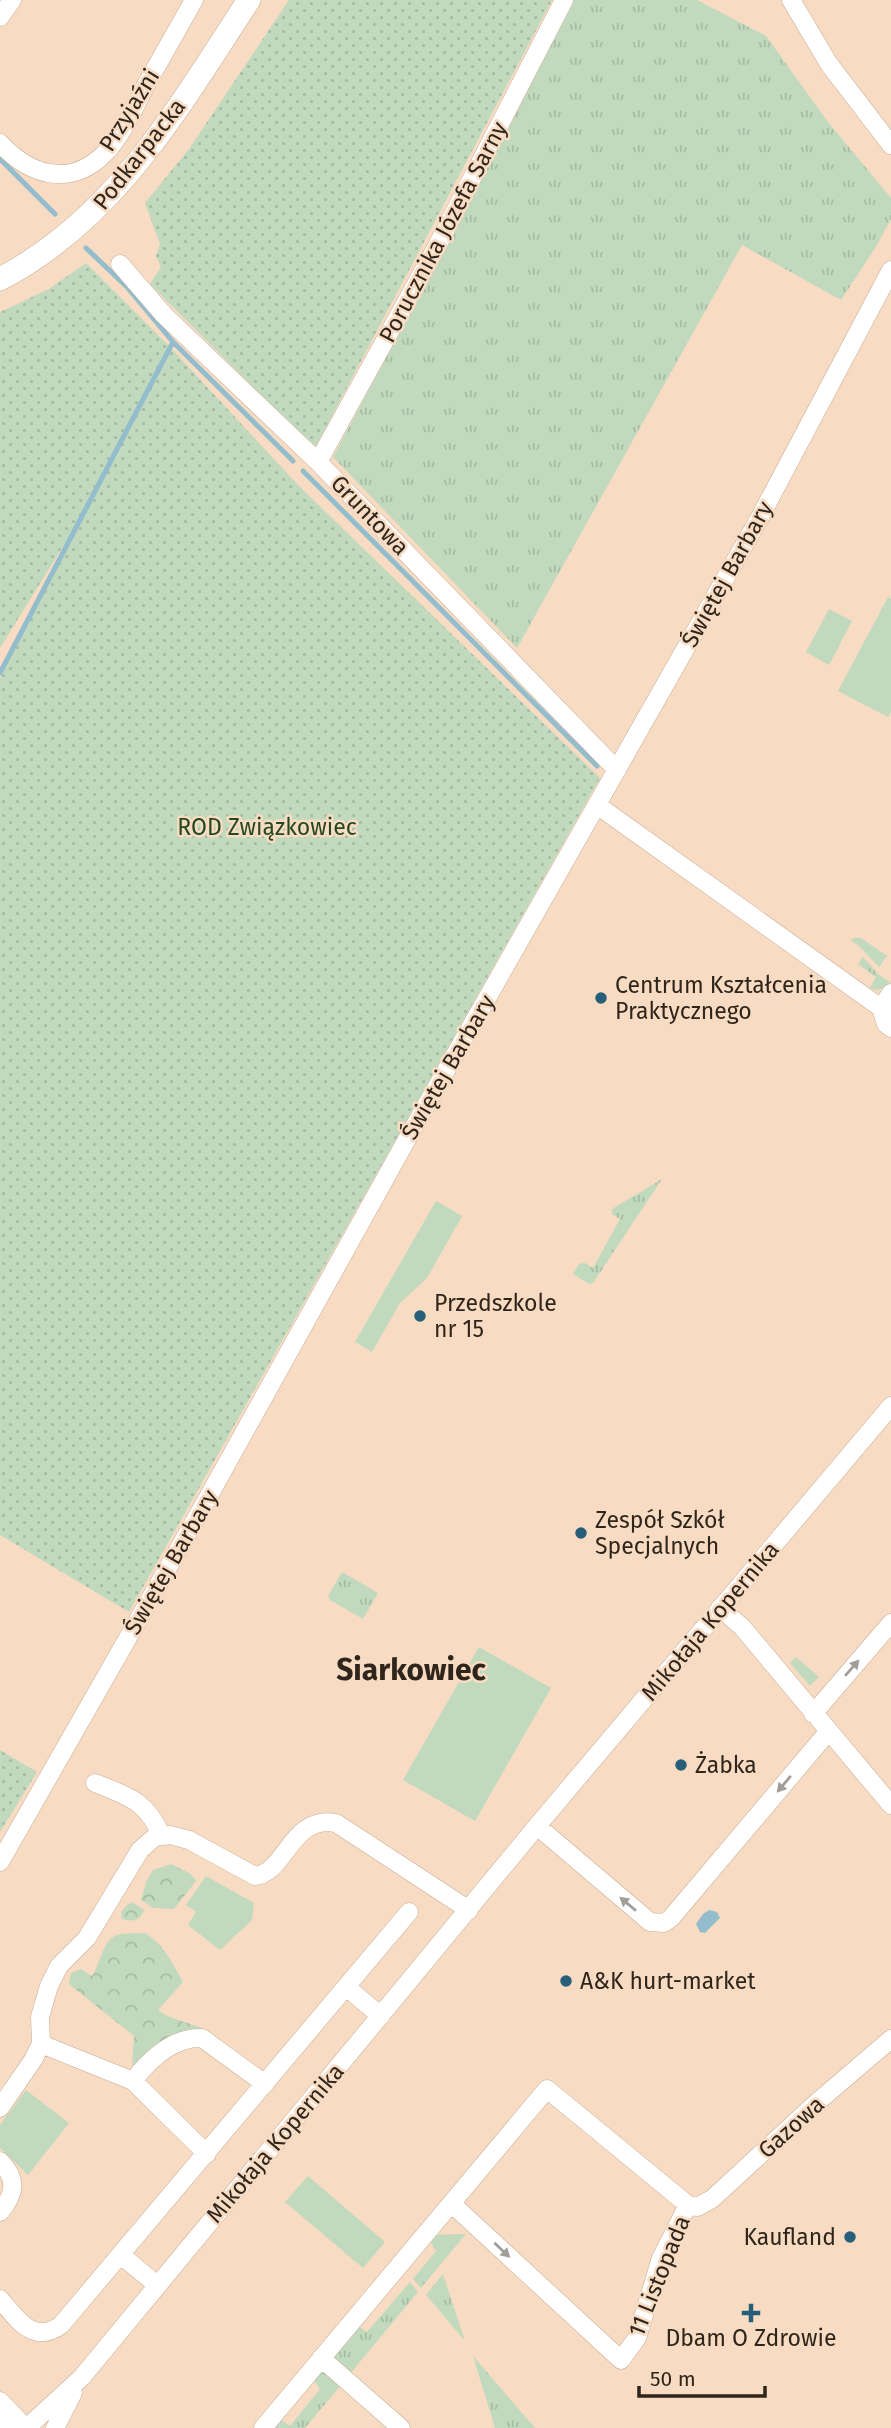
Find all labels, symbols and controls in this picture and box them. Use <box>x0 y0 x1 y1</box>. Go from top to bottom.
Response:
street label: Przyjaźni <box>93 64 165 156</box>
street label: Podkarpacka <box>87 93 191 215</box>
street label: Porucznika Józefa Sarny <box>373 116 514 347</box>
street label: Gruntowa <box>325 469 415 561</box>
street label: Świętej Barbary <box>674 495 779 652</box>
park label: ROD Związkowiec <box>177 813 357 841</box>
place label: Centrum Kształcenia Praktycznego <box>615 971 827 1025</box>
street label: Świętej Barbary <box>394 989 501 1144</box>
marker: Centrum Kształcenia Praktycznego <box>593 990 609 1006</box>
place label: Przedszkole nr 15 <box>434 1289 557 1343</box>
marker: Przedszkole nr 15 <box>412 1308 428 1324</box>
street label: Świętej Barbary <box>117 1484 224 1639</box>
place label: Zespół Szkół Specjalnych <box>595 1506 725 1560</box>
marker: Zespół Szkół Specjalnych <box>573 1525 589 1541</box>
street label: Mikołaja Kopernika <box>635 1536 785 1706</box>
district label: Siarkowiec <box>336 1652 486 1688</box>
one-way arrow <box>844 1660 859 1677</box>
place label: Żabka <box>695 1751 757 1779</box>
marker: Żabka <box>673 1757 689 1773</box>
one-way arrow <box>777 1775 792 1792</box>
one-way arrow <box>619 1896 637 1911</box>
place label: A&K hurt-market <box>580 1967 756 1995</box>
marker: A&K hurt-market <box>558 1973 574 1989</box>
street label: Mikołaja Kopernika <box>200 2058 350 2228</box>
street label: Gazowa <box>752 2090 830 2164</box>
street label: 11 Listopada <box>622 2211 696 2341</box>
place label: Kaufland <box>743 2223 836 2251</box>
marker: Kaufland <box>842 2229 858 2245</box>
one-way arrow <box>493 2242 510 2258</box>
marker: Dbam O Zdrowie <box>743 2305 759 2321</box>
place label: Dbam O Zdrowie <box>666 2324 836 2352</box>
scale bar <box>639 2354 765 2398</box>
text: 50 m <box>650 2366 696 2392</box>

